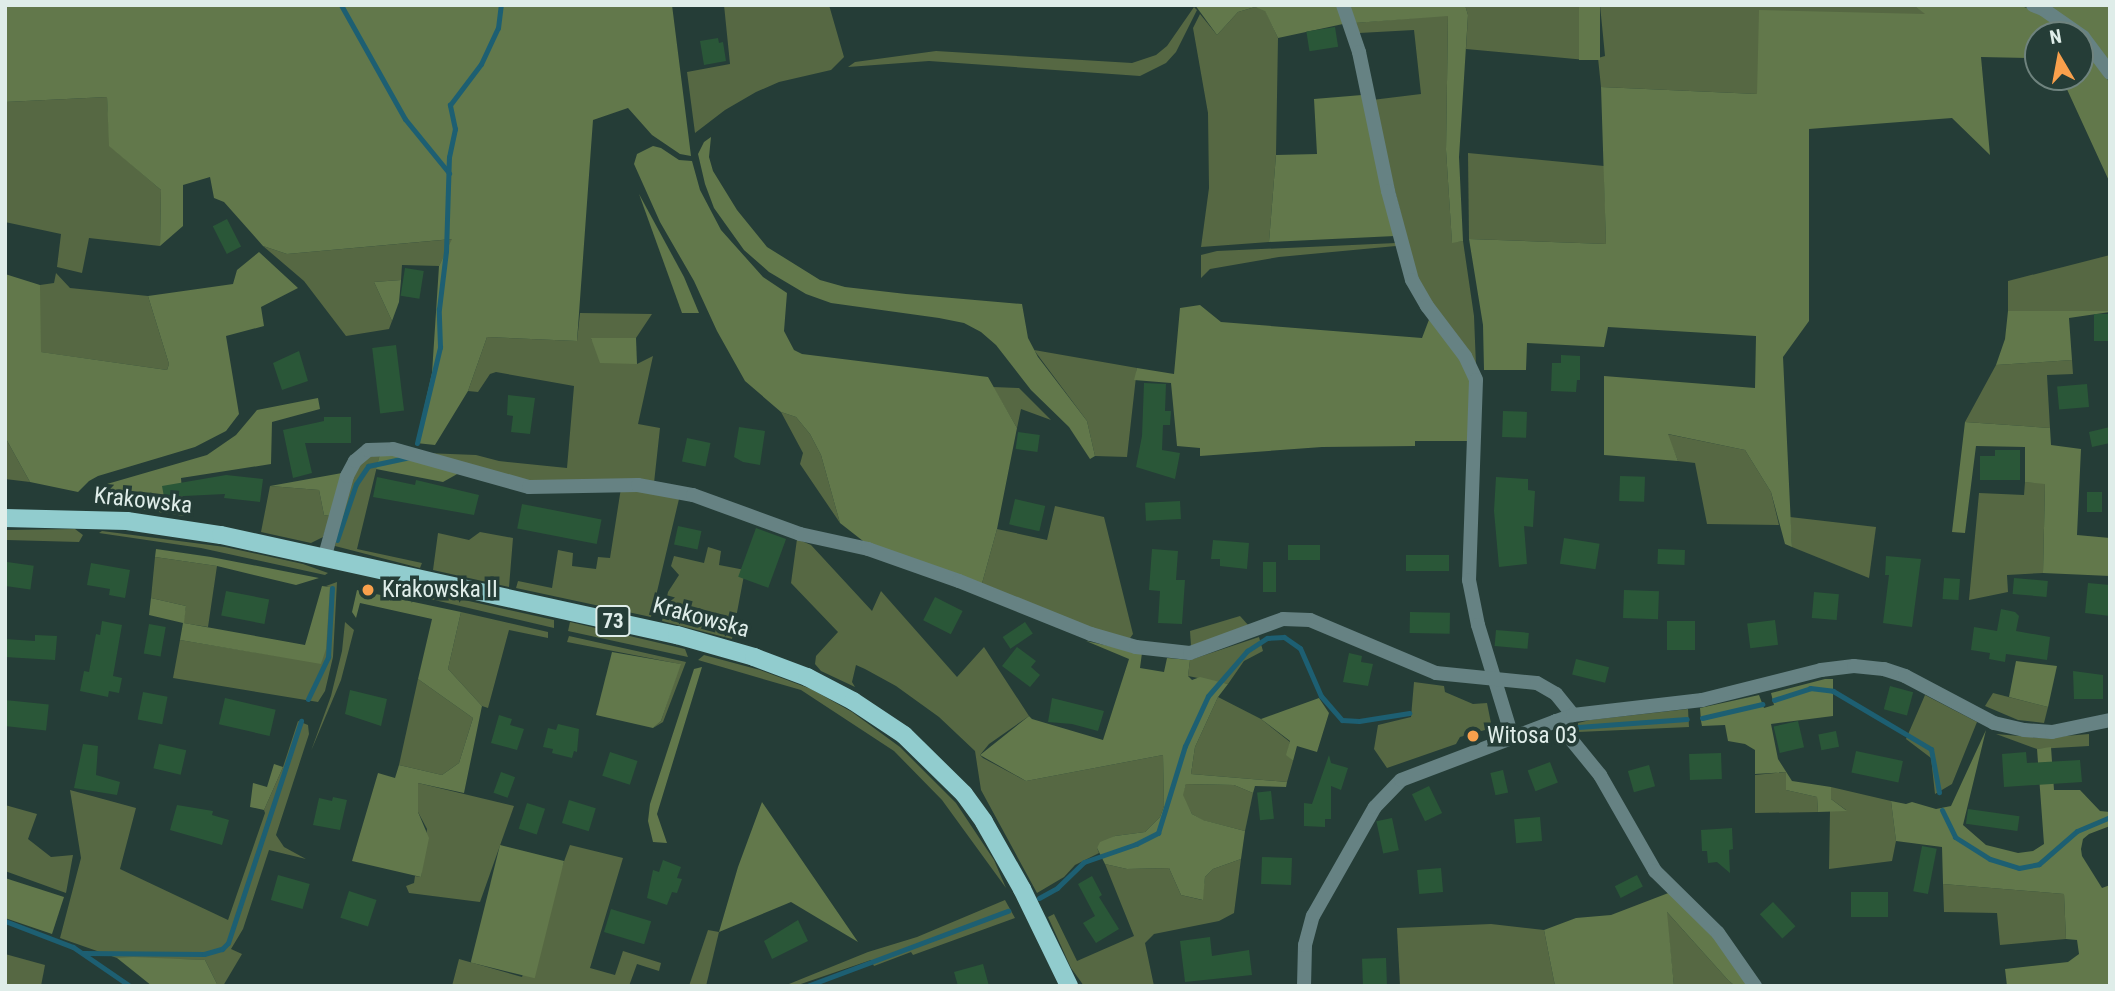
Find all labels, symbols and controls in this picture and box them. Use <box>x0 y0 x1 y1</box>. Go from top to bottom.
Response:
north arrow <box>2024 21 2094 91</box>
text: N <box>2048 24 2063 49</box>
street label: Krakowska <box>92 482 194 520</box>
place label: Krakowska II <box>382 576 498 604</box>
marker: Krakowska II <box>360 582 376 598</box>
street label: Krakowska <box>650 592 752 644</box>
road number: 73 <box>594 604 632 638</box>
place label: Witosa 03 <box>1487 722 1577 750</box>
marker: Witosa 03 <box>1465 728 1481 744</box>

